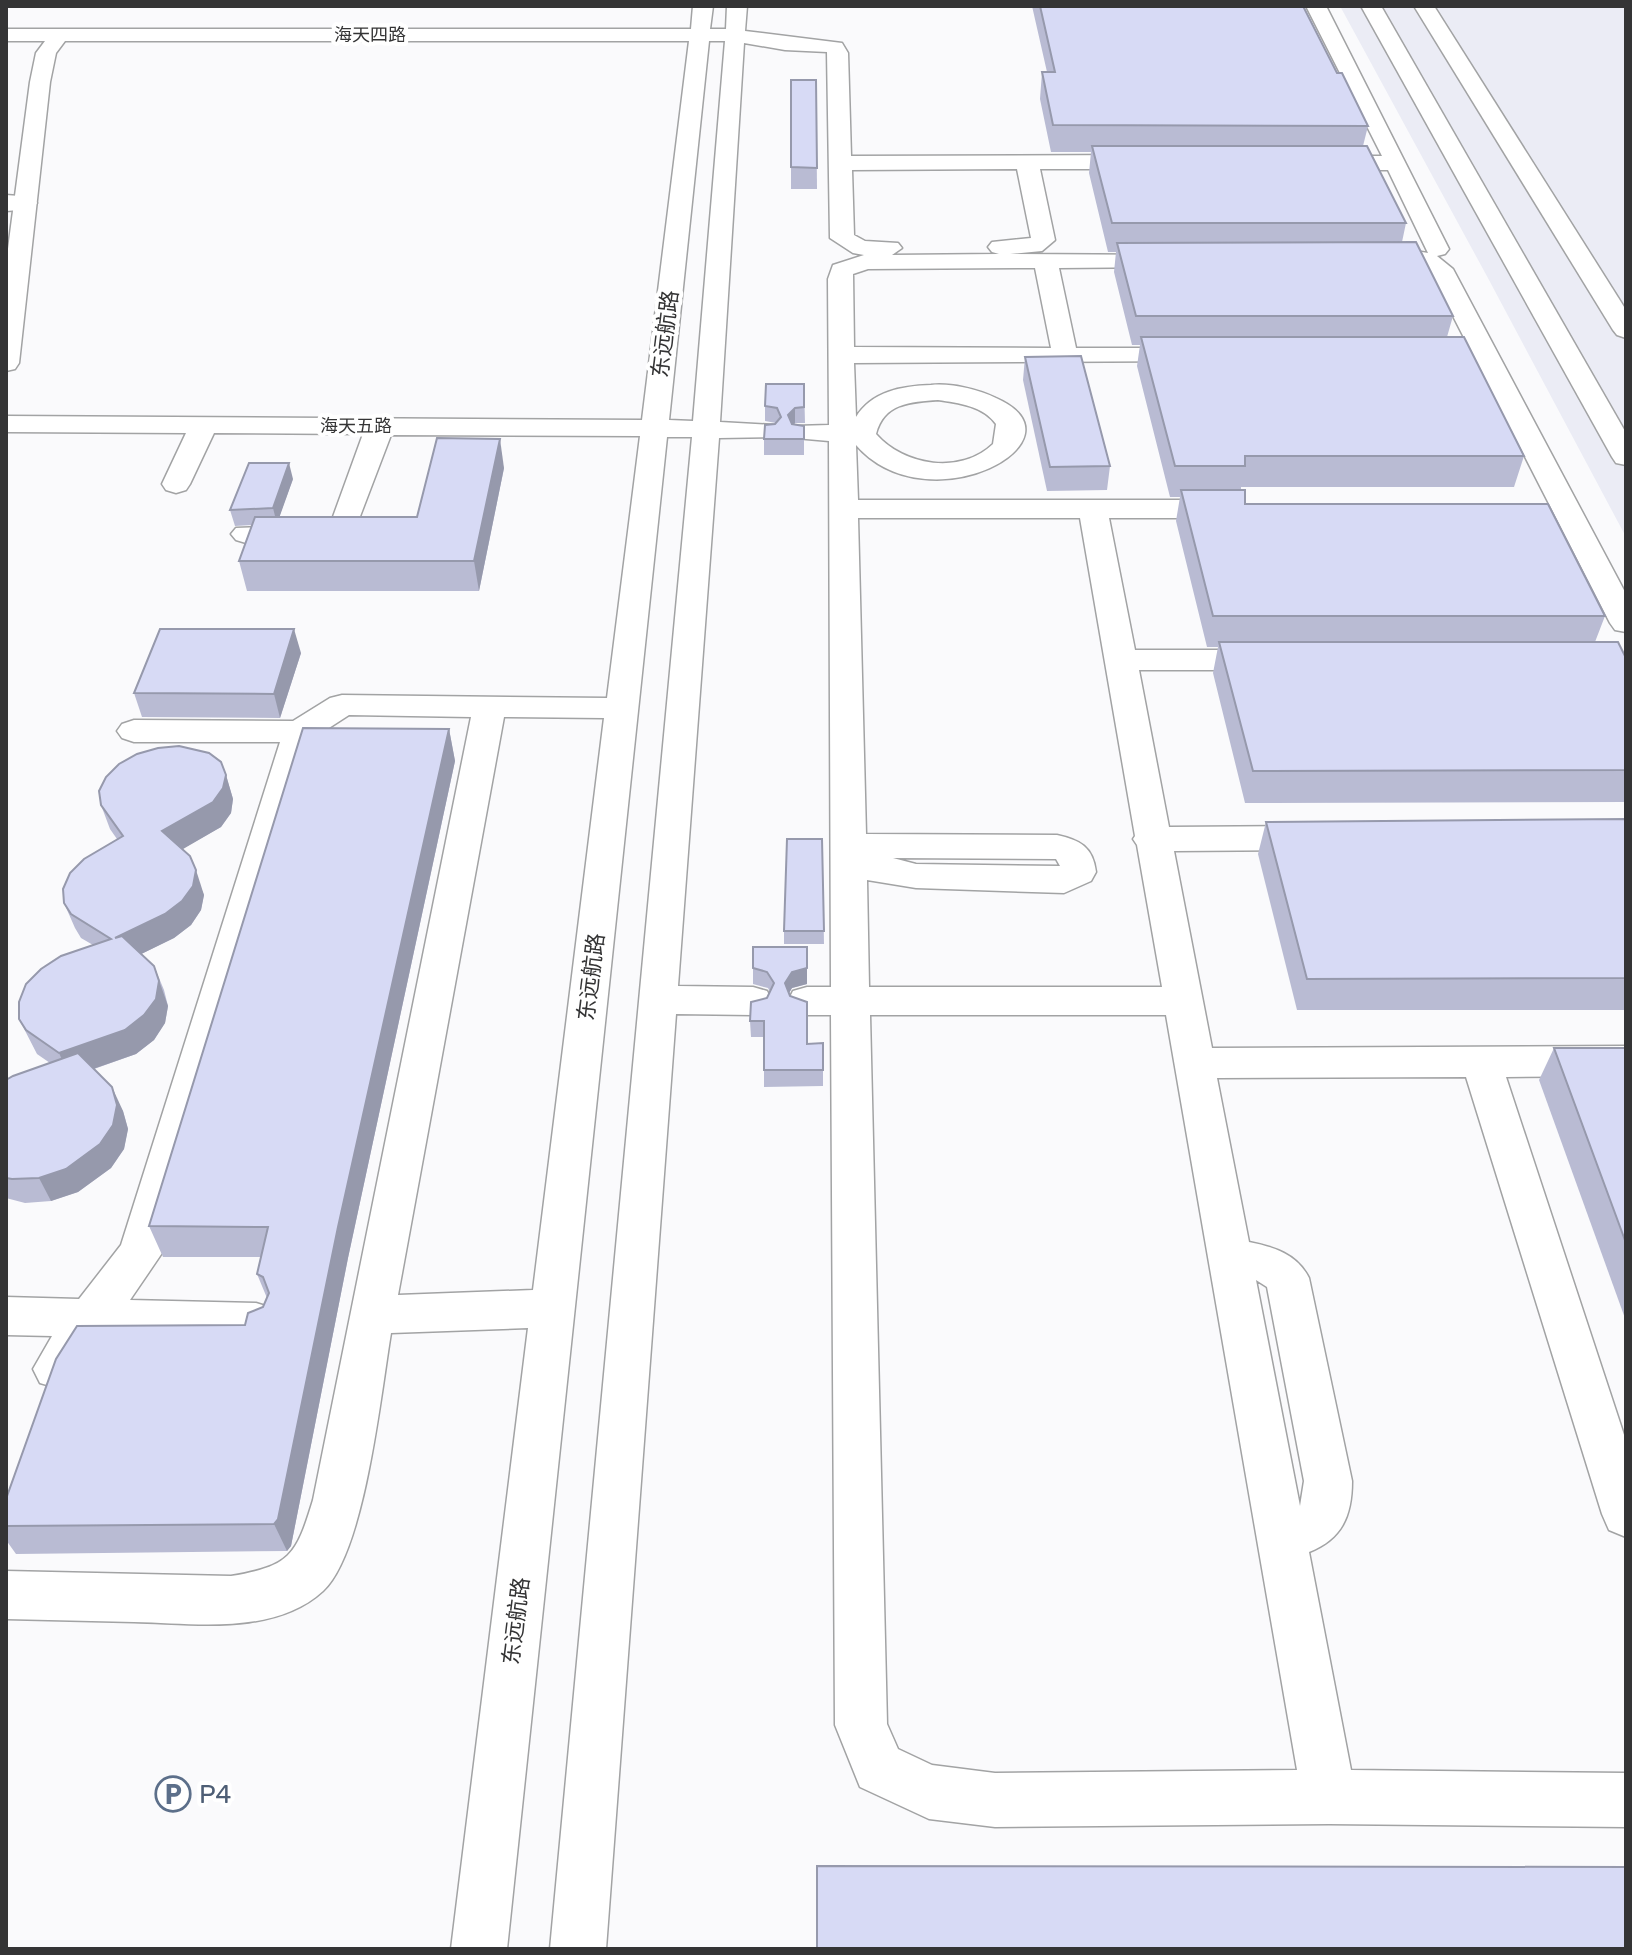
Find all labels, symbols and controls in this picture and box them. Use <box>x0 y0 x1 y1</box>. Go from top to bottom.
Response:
street label: 海天四路 <box>334 24 406 46</box>
street label: 东远航路 <box>646 289 684 379</box>
street label: 海天五路 <box>320 415 392 437</box>
street label: 东远航路 <box>572 932 610 1022</box>
street label: 东远航路 <box>497 1576 535 1666</box>
parking icon: P4 <box>154 1775 192 1813</box>
place label: P4 <box>199 1779 231 1810</box>

